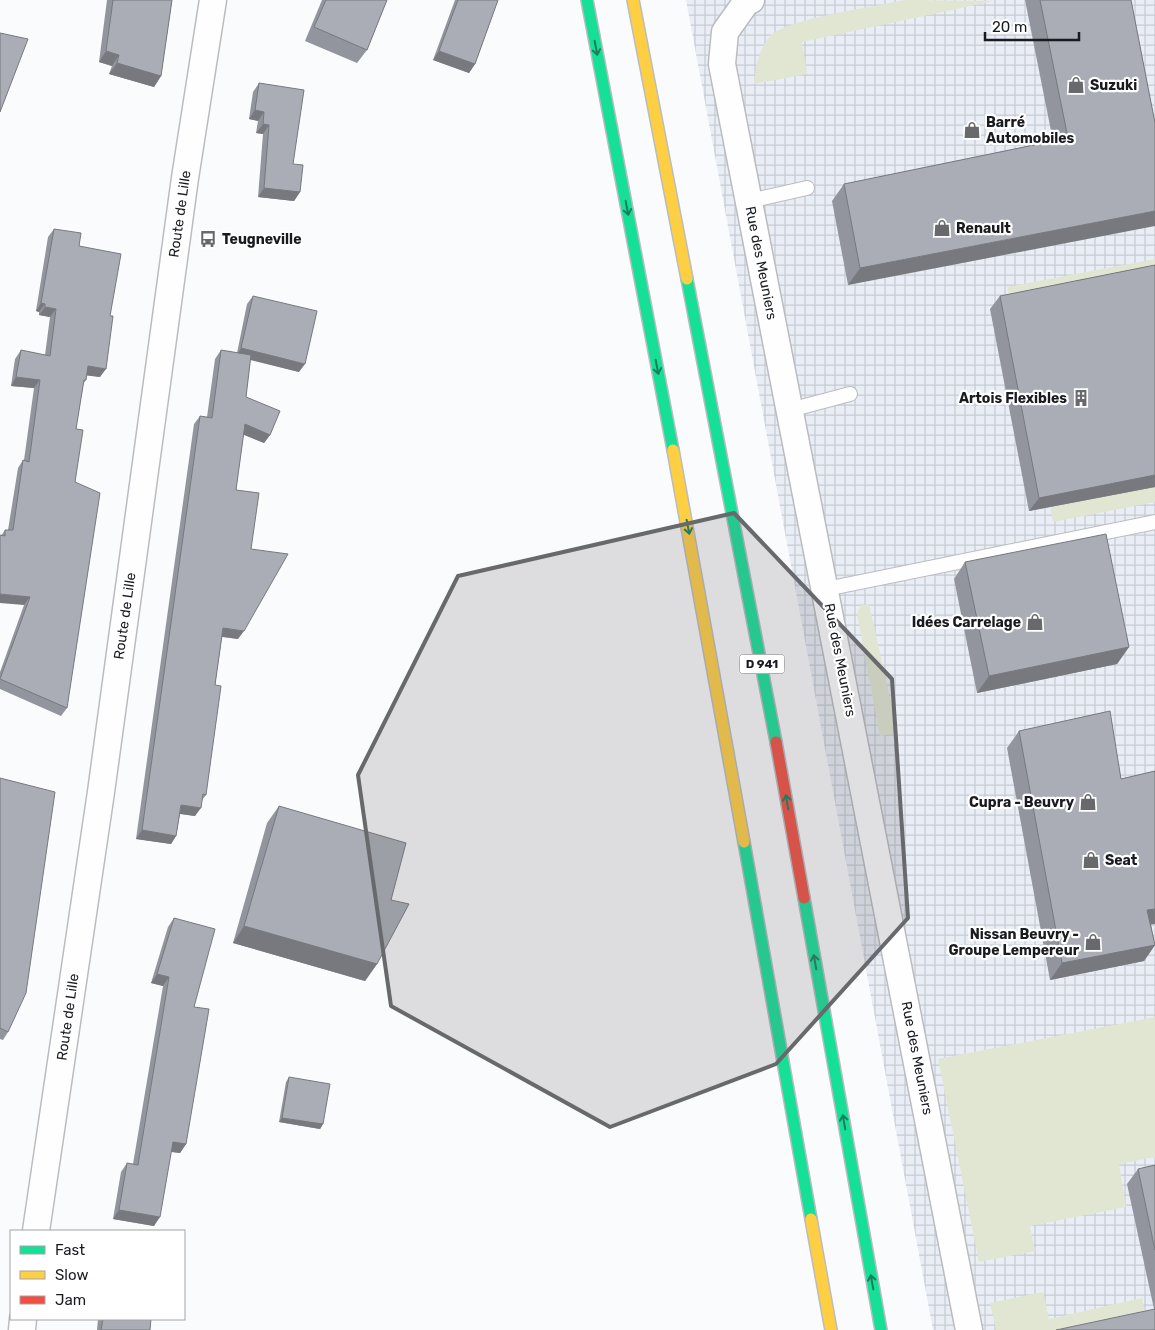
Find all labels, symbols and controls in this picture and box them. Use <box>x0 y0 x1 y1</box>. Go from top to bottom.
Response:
scale bar <box>985 10 1079 42</box>
text: 20 m <box>992 18 1027 36</box>
one-way arrow <box>592 39 602 55</box>
shop icon: Suzuki <box>1066 75 1086 95</box>
place label: Suzuki <box>1090 77 1137 94</box>
place label: Barré Automobiles <box>986 114 1075 147</box>
shop icon: Barré Automobiles <box>962 120 982 140</box>
street label: Route de Lille <box>165 169 195 259</box>
one-way arrow <box>622 199 632 215</box>
street label: Rue des Meuniers <box>742 205 780 321</box>
shop icon: Renault <box>932 218 952 238</box>
place label: Renault <box>956 220 1011 237</box>
bus stop icon: Teugneville <box>198 229 218 249</box>
place label: Teugneville <box>222 231 301 248</box>
one-way arrow <box>653 359 663 375</box>
building icon: Artois Flexibles <box>1071 388 1091 408</box>
place label: Artois Flexibles <box>959 390 1067 407</box>
one-way arrow <box>683 518 693 534</box>
street label: Route de Lille <box>110 571 140 661</box>
street label: Rue des Meuniers <box>821 602 859 718</box>
shop icon: Idées Carrelage <box>1025 612 1045 632</box>
place label: Idées Carrelage <box>912 614 1021 631</box>
road number: D 941 <box>740 654 784 674</box>
shop icon: Cupra - Beuvry <box>1078 792 1098 812</box>
one-way arrow <box>781 794 791 810</box>
place label: Cupra - Beuvry <box>969 794 1075 811</box>
shop icon: Seat <box>1081 850 1101 870</box>
place label: Seat <box>1105 852 1138 869</box>
place label: Nissan Beuvry - Groupe Lempereur <box>948 926 1080 959</box>
shop icon: Nissan Beuvry - Groupe Lempereur <box>1083 932 1103 952</box>
one-way arrow <box>810 954 820 970</box>
street label: Route de Lille <box>53 972 83 1062</box>
street label: Rue des Meuniers <box>898 1000 936 1116</box>
one-way arrow <box>838 1114 848 1130</box>
legend <box>10 1230 185 1320</box>
text: Fast <box>55 1241 85 1259</box>
text: Slow <box>55 1266 88 1284</box>
one-way arrow <box>867 1274 877 1290</box>
text: Jam <box>55 1291 86 1309</box>

